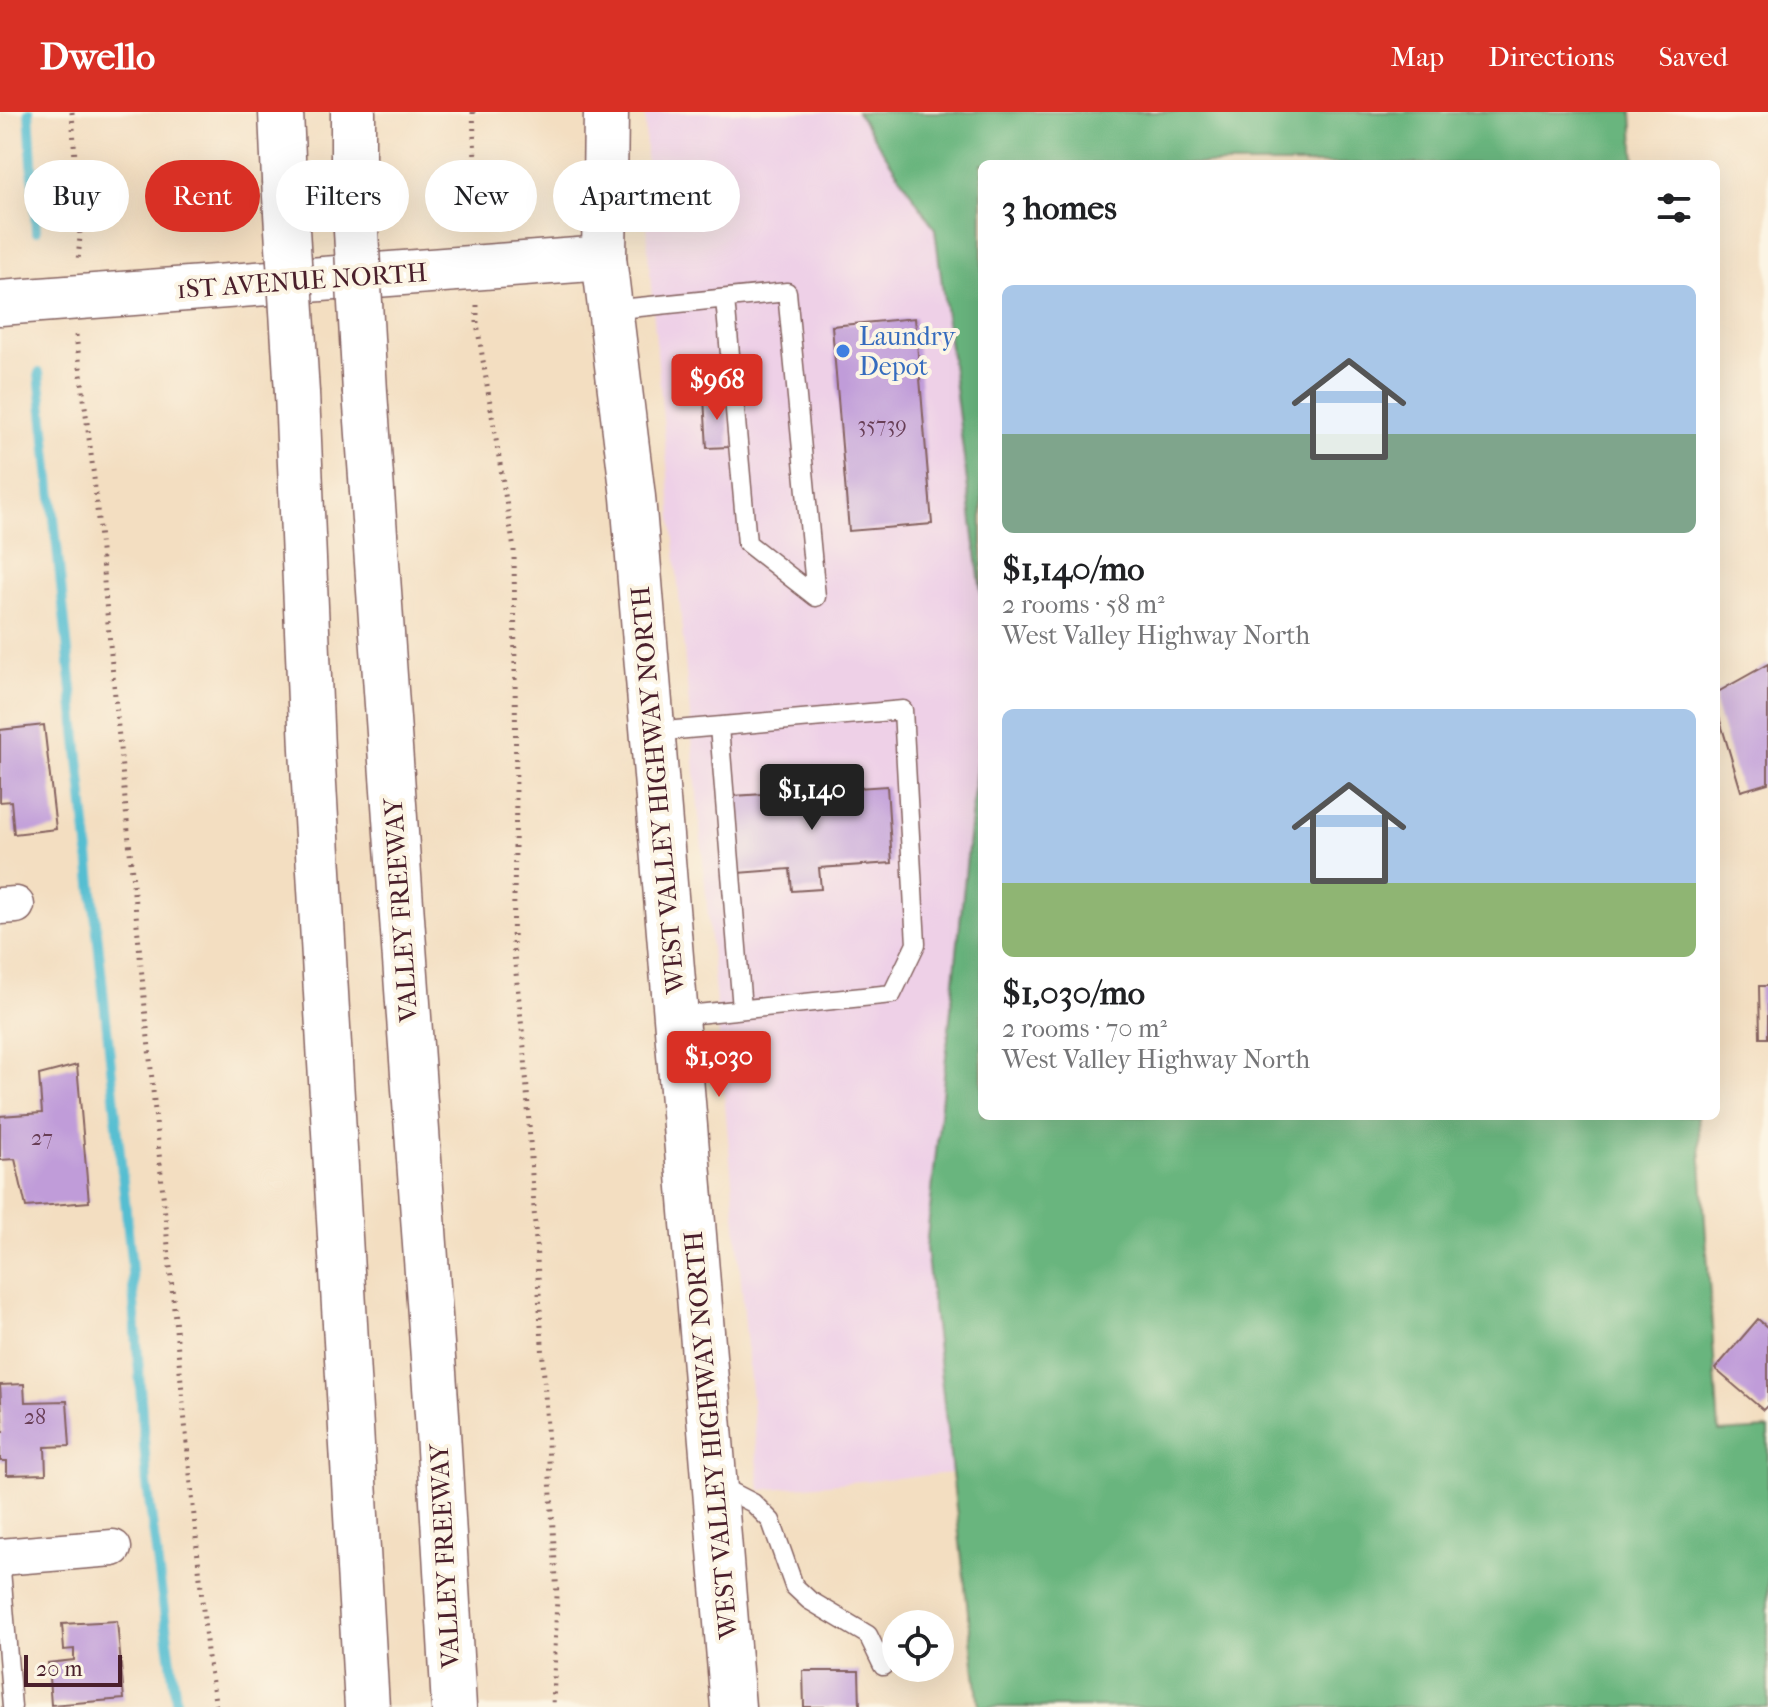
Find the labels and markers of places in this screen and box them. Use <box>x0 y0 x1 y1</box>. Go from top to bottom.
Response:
place label: Laundry Depot <box>859 321 957 382</box>
marker: Laundry Depot <box>834 342 852 360</box>
pin: $968 <box>670 354 764 422</box>
pin: $1,140 <box>747 764 877 832</box>
pin: $1,030 <box>654 1031 784 1099</box>

